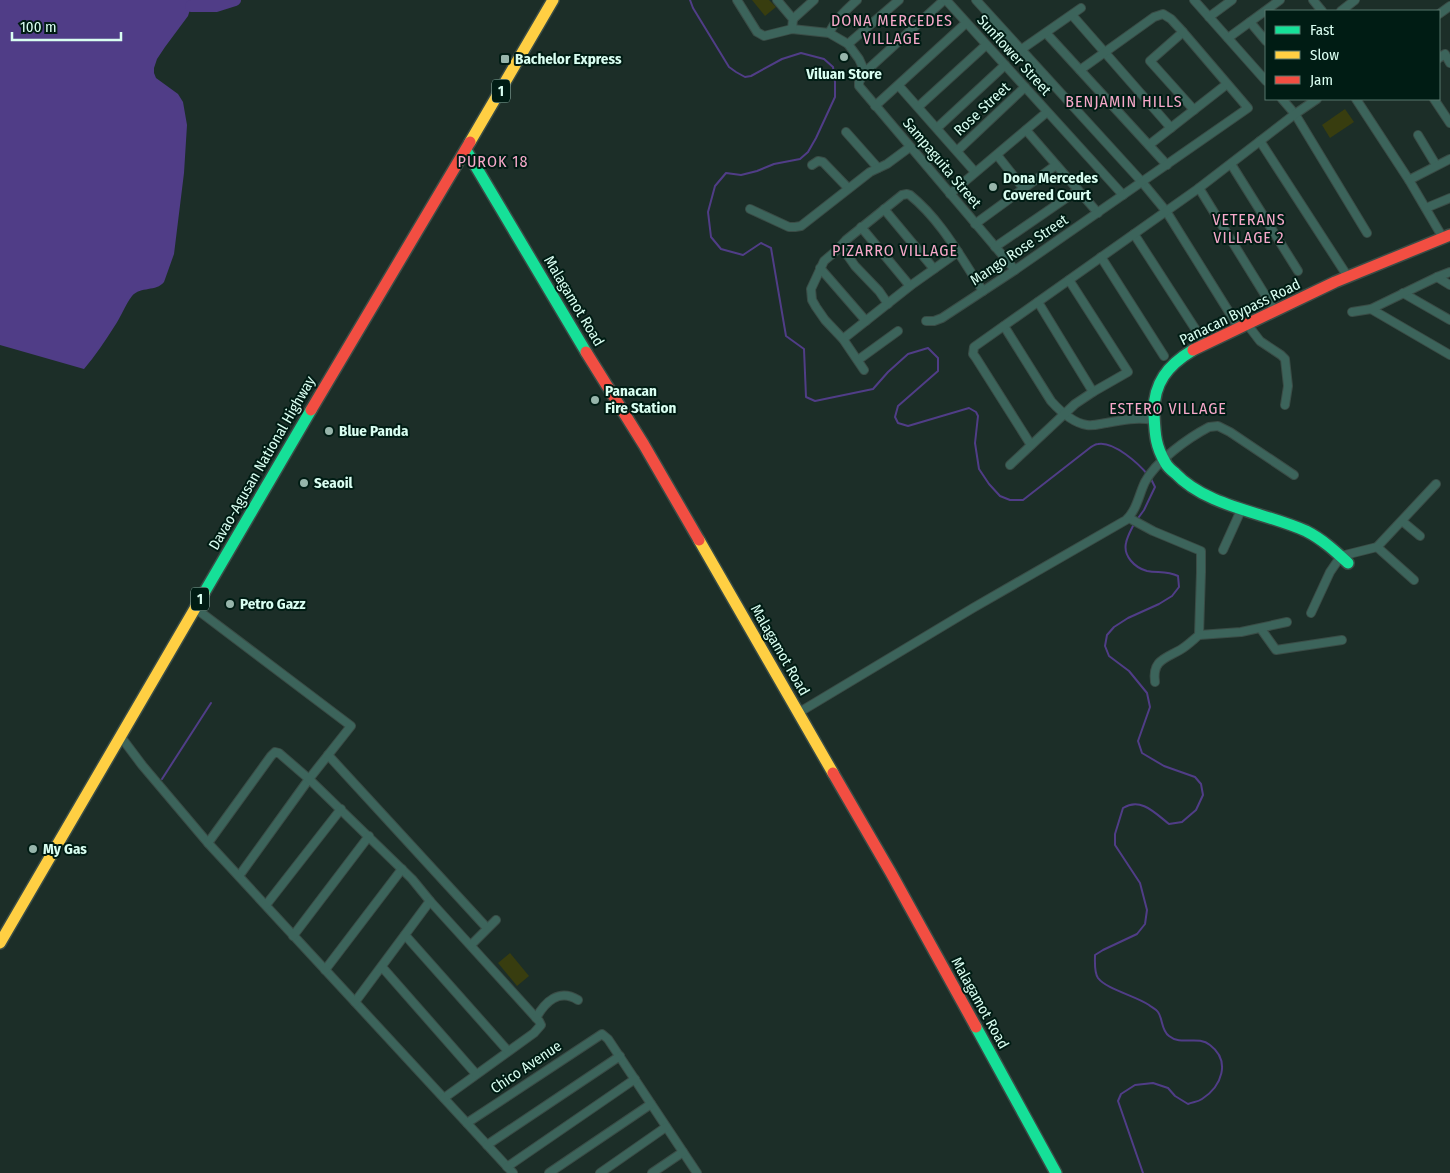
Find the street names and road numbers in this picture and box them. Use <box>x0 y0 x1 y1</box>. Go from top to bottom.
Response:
street label: Sunflower Street <box>973 11 1055 99</box>
street label: Rose Street <box>950 78 1014 139</box>
road number: 1 <box>492 80 510 102</box>
street label: Sampaguita Street <box>899 114 985 212</box>
street label: Mango Rose Street <box>967 211 1071 289</box>
street label: Malagamot Road <box>540 253 608 349</box>
street label: Panacan Bypass Road <box>1177 275 1303 349</box>
street label: Davao-Agusan National Highway <box>205 373 319 553</box>
road number: 1 <box>191 588 209 610</box>
street label: Malagamot Road <box>747 601 813 699</box>
street label: Malagamot Road <box>947 954 1013 1052</box>
street label: Chico Avenue <box>487 1037 565 1097</box>

